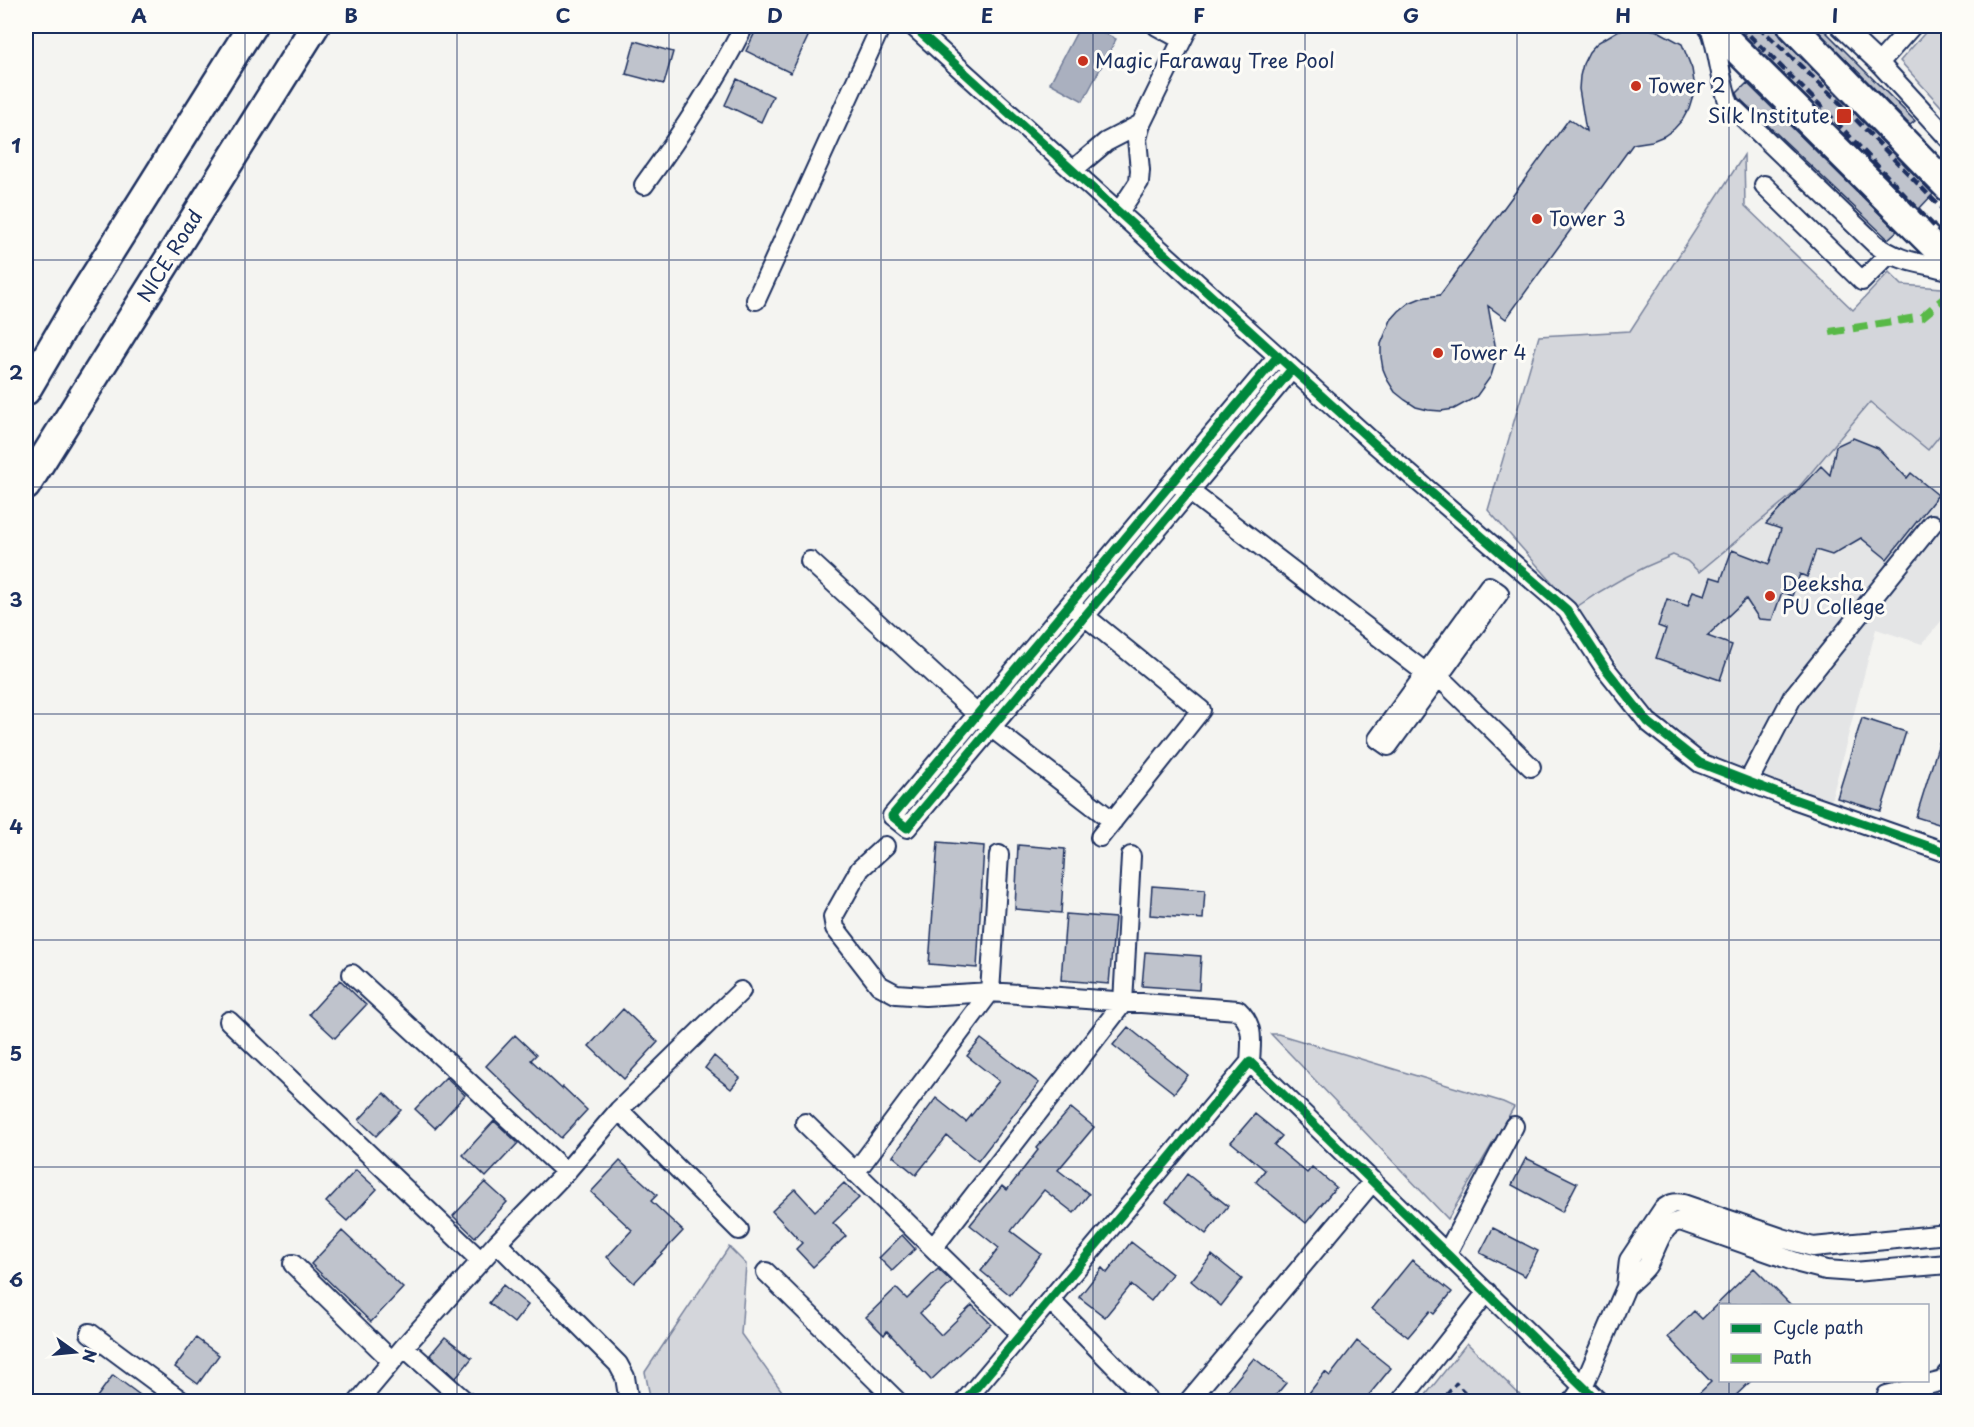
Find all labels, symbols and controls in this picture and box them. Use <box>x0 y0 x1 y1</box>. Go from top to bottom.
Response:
text: A <box>131 0 147 30</box>
text: B <box>344 0 358 30</box>
text: C <box>555 0 571 30</box>
text: D <box>767 0 783 30</box>
text: E <box>981 0 993 30</box>
text: F <box>1193 0 1205 30</box>
text: G <box>1403 0 1419 30</box>
text: H <box>1615 0 1631 30</box>
text: I <box>1832 0 1838 30</box>
place label: Magic Faraway Tree Pool <box>1095 45 1335 75</box>
marker: Magic Faraway Tree Pool <box>1076 54 1090 68</box>
place label: Tower 2 <box>1648 70 1726 100</box>
marker: Tower 2 <box>1629 79 1643 93</box>
place label: Silk Institute <box>1707 100 1830 130</box>
marker: Silk Institute <box>1835 107 1853 125</box>
text: 1 <box>11 130 21 160</box>
street label: NICE Road <box>129 203 209 307</box>
place label: Tower 3 <box>1549 203 1626 233</box>
marker: Tower 3 <box>1530 212 1544 226</box>
place label: Tower 4 <box>1450 337 1527 367</box>
marker: Tower 4 <box>1431 346 1445 360</box>
text: 2 <box>9 357 23 387</box>
place label: Deeksha PU College <box>1782 568 1885 621</box>
text: 3 <box>9 584 23 614</box>
marker: Deeksha PU College <box>1763 589 1777 603</box>
text: 4 <box>9 811 23 841</box>
text: 5 <box>10 1038 22 1068</box>
text: 6 <box>9 1264 23 1294</box>
legend <box>1719 1304 1929 1382</box>
text: Cycle path <box>1773 1313 1864 1340</box>
north arrow <box>45 1322 105 1382</box>
text: Path <box>1773 1343 1812 1370</box>
text: N <box>77 1347 104 1365</box>

